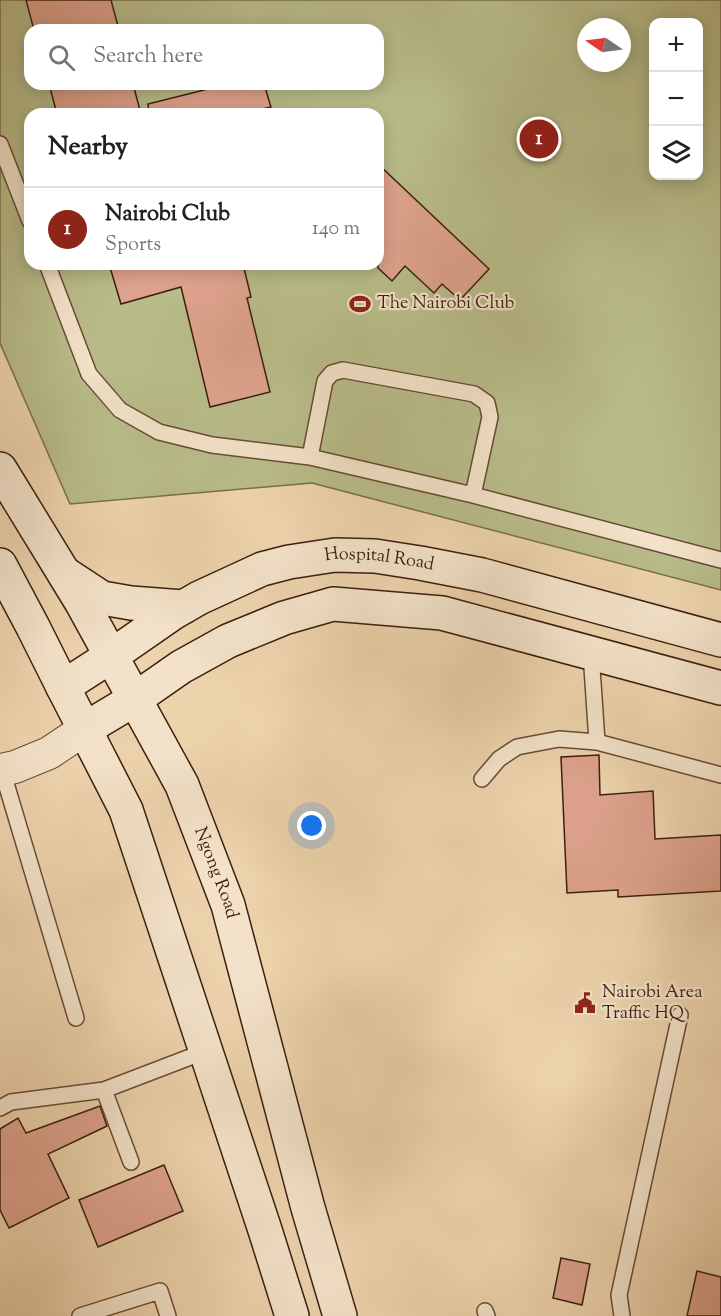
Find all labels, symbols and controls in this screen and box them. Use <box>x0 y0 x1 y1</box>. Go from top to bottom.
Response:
north arrow <box>577 18 631 72</box>
map controls <box>649 18 703 180</box>
button: + <box>649 18 703 72</box>
search box <box>24 24 384 90</box>
icon: search <box>45 41 78 74</box>
text: Search here <box>93 41 203 73</box>
button: − <box>649 72 703 126</box>
pin: 1 <box>520 116 558 162</box>
button: layers <box>649 126 703 180</box>
text: Nearby <box>48 129 128 166</box>
text: Nairobi Club <box>105 199 230 231</box>
text: 1 <box>64 215 71 244</box>
text: 140 m <box>312 215 360 244</box>
text: Sports <box>105 231 161 260</box>
place label: The Nairobi Club <box>377 291 515 317</box>
sports icon: The Nairobi Club <box>348 292 372 316</box>
street label: Hospital Road <box>323 542 436 578</box>
your location <box>297 811 326 840</box>
street label: Ngong Road <box>186 823 244 922</box>
place label: Nairobi Area Traffic HQ <box>602 980 703 1027</box>
public building icon: Nairobi Area Traffic HQ <box>573 991 597 1015</box>

